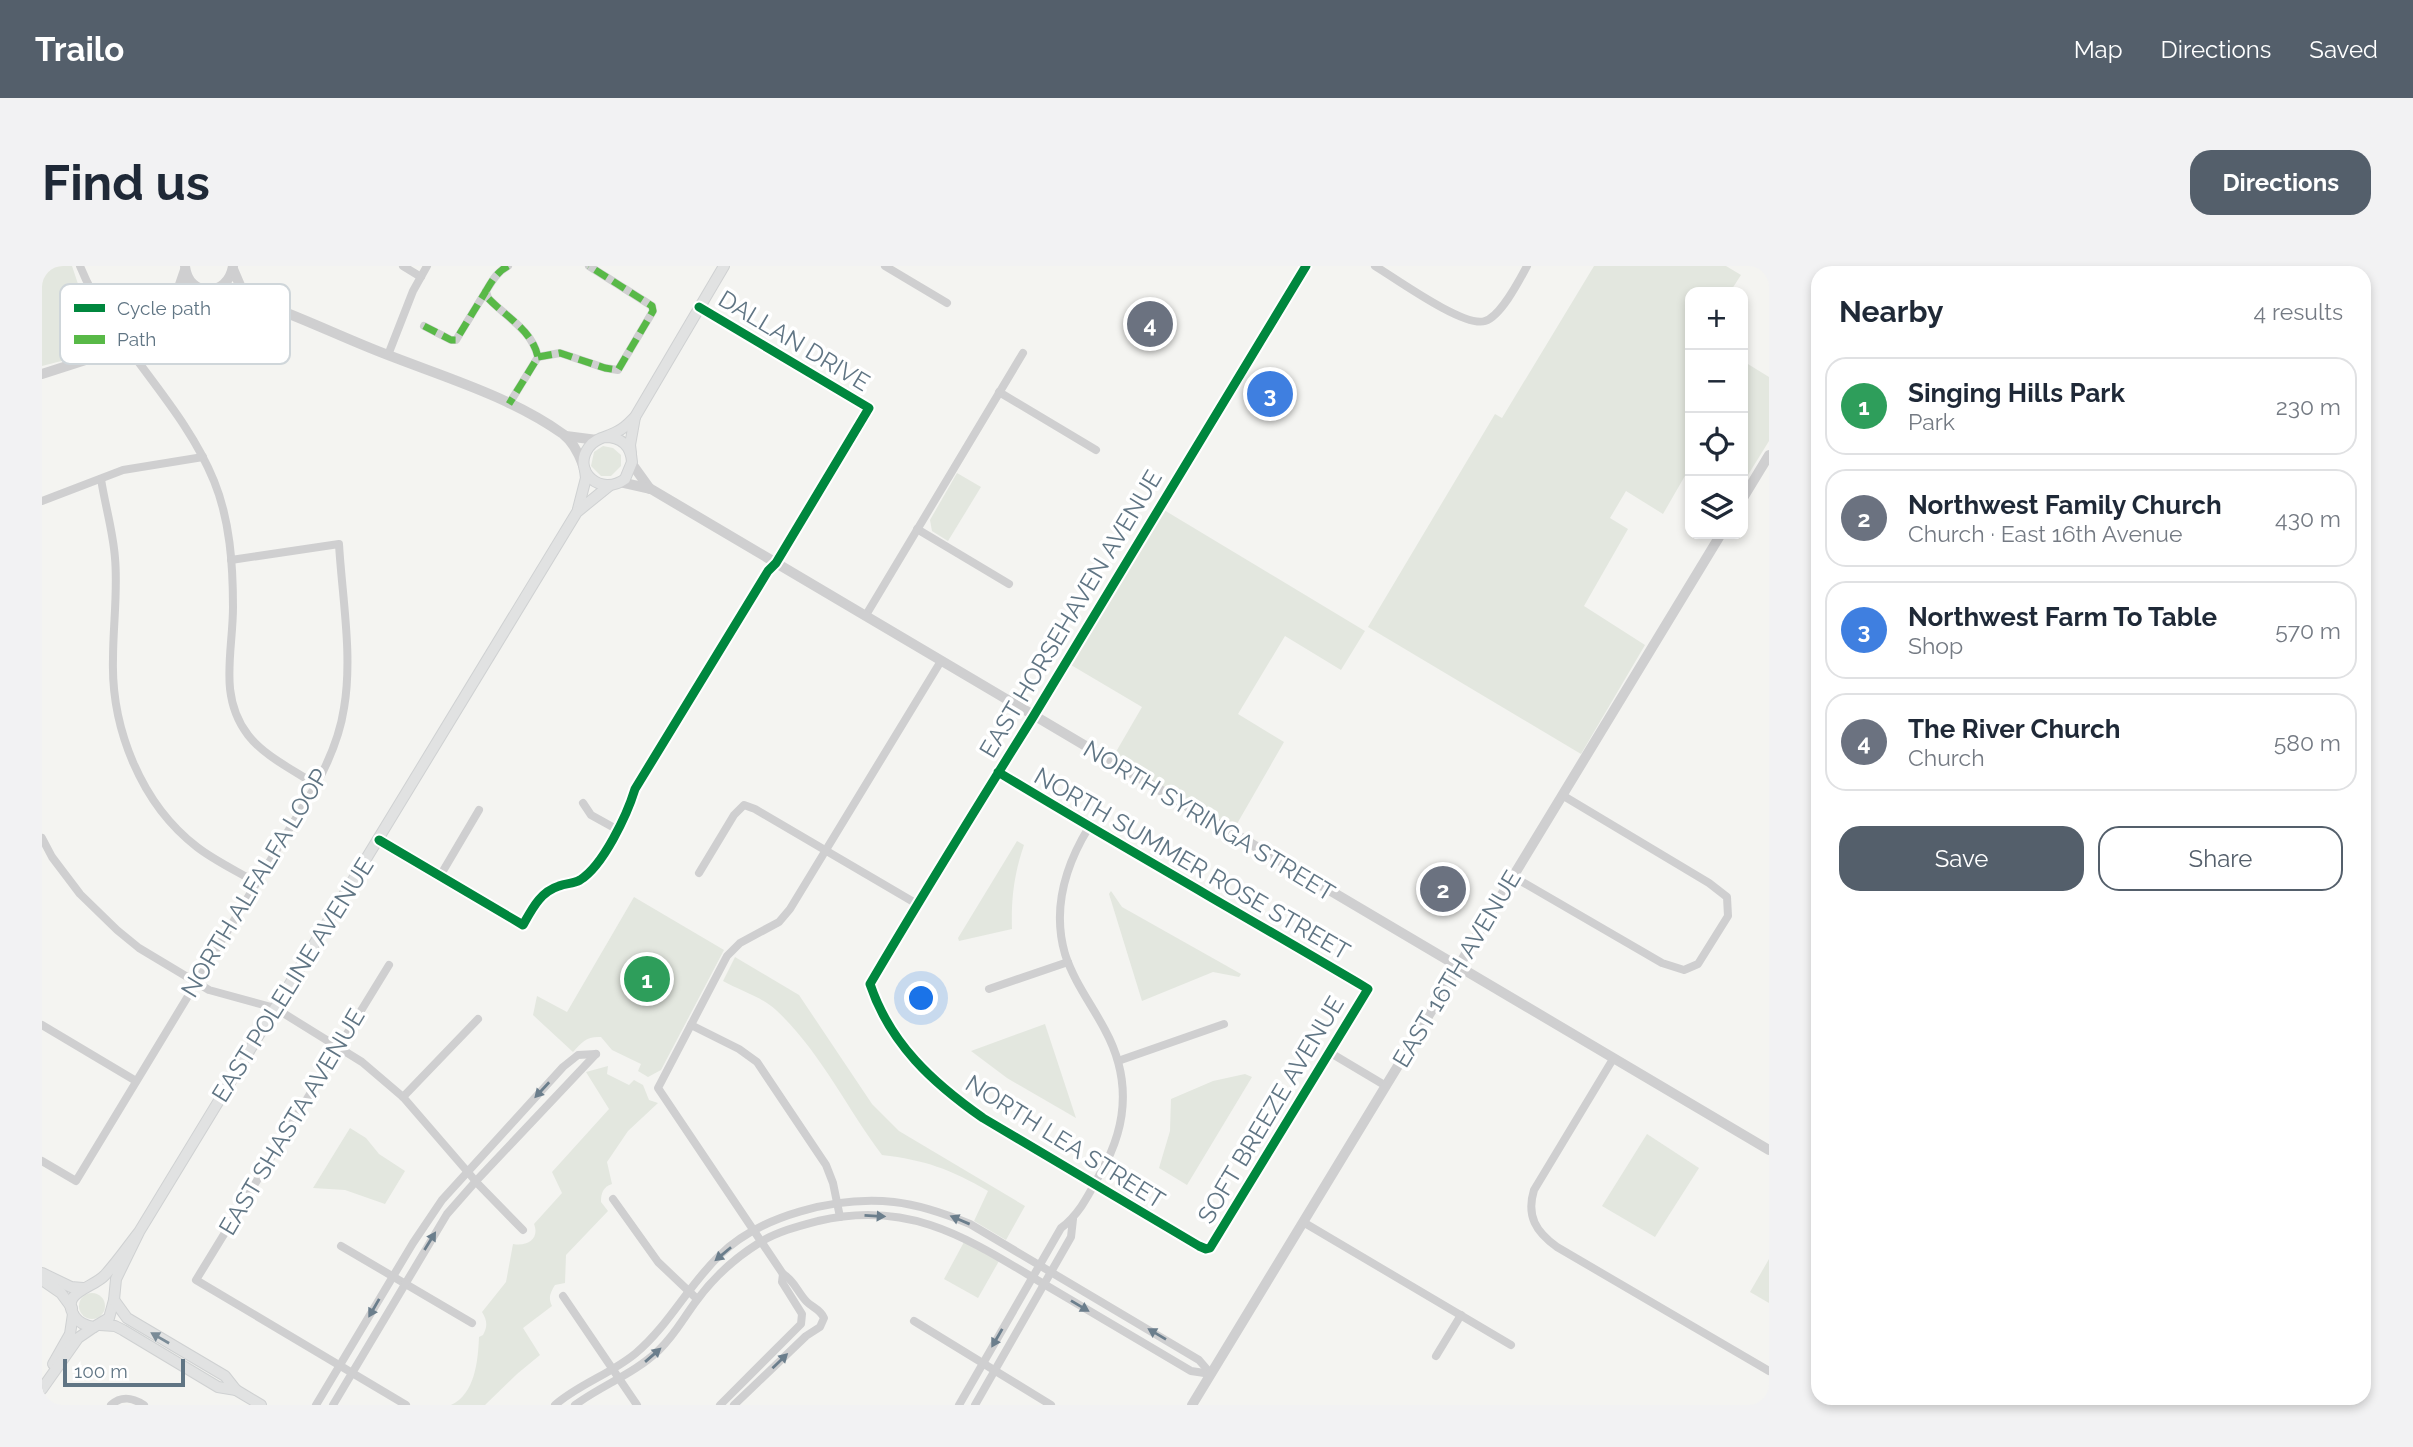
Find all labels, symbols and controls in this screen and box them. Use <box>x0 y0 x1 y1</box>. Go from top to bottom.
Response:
text: Trailo <box>35 30 124 69</box>
text: Map <box>2074 35 2123 64</box>
text: Directions <box>2161 35 2271 64</box>
text: Saved <box>2309 35 2378 64</box>
button: Directions <box>2190 150 2371 215</box>
text: Find us <box>42 154 210 211</box>
legend <box>60 284 290 364</box>
street label: DALLAN DRIVE <box>713 284 875 397</box>
map controls <box>1685 287 1748 539</box>
button: + <box>1685 287 1748 350</box>
text: Nearby <box>1839 294 1943 329</box>
text: Cycle path <box>117 297 211 319</box>
pin: 4 <box>1127 298 1173 350</box>
text: 4 results <box>2254 298 2343 325</box>
text: Path <box>117 328 156 350</box>
button: − <box>1685 350 1748 413</box>
pin: 3 <box>1247 368 1293 420</box>
text: Singing Hills Park <box>1908 378 2125 408</box>
text: 1 <box>1858 393 1870 420</box>
text: 230 m <box>2276 393 2341 420</box>
text: Park <box>1908 408 1955 435</box>
button: locate <box>1685 413 1748 476</box>
street label: EAST HORSEHAVEN AVENUE <box>973 465 1168 763</box>
button: layers <box>1685 476 1748 539</box>
text: Northwest Family Church <box>1908 490 2222 520</box>
text: 2 <box>1858 505 1870 532</box>
text: 430 m <box>2275 505 2341 532</box>
text: Church · East 16th Avenue <box>1908 520 2183 547</box>
text: Northwest Farm To Table <box>1908 602 2217 632</box>
text: 3 <box>1858 617 1870 644</box>
text: 570 m <box>2275 617 2341 644</box>
text: Shop <box>1908 632 1963 659</box>
text: The River Church <box>1908 714 2120 744</box>
text: 4 <box>1857 729 1871 756</box>
text: 580 m <box>2274 729 2341 756</box>
street label: NORTH SYRINGA STREET <box>1078 734 1340 907</box>
text: Church <box>1908 744 1985 771</box>
street label: NORTH SUMMER ROSE STREET <box>1029 761 1355 966</box>
street label: NORTH ALFALFA LOOP <box>175 763 334 1002</box>
button: Save <box>1839 826 2084 891</box>
button: Share <box>2098 826 2343 891</box>
street label: EAST POLELINE AVENUE <box>206 852 380 1107</box>
pin: 2 <box>1420 863 1466 915</box>
street label: EAST 16TH AVENUE <box>1386 865 1527 1072</box>
pin: 1 <box>624 953 670 1005</box>
your location <box>904 981 938 1015</box>
street label: SOFT BREEZE AVENUE <box>1191 991 1350 1229</box>
street label: EAST SHASTA AVENUE <box>212 1003 371 1240</box>
street label: NORTH LEA STREET <box>960 1068 1171 1215</box>
one-way arrow <box>534 1081 550 1098</box>
one-way arrow <box>864 1210 886 1221</box>
one-way arrow <box>949 1214 970 1225</box>
one-way arrow <box>424 1231 437 1250</box>
one-way arrow <box>714 1246 732 1262</box>
one-way arrow <box>368 1299 380 1318</box>
one-way arrow <box>1071 1300 1090 1312</box>
one-way arrow <box>991 1328 1003 1347</box>
one-way arrow <box>1147 1328 1166 1340</box>
one-way arrow <box>151 1332 170 1344</box>
one-way arrow <box>644 1347 662 1363</box>
one-way arrow <box>771 1352 788 1369</box>
scale bar <box>63 1356 186 1388</box>
text: 100 m <box>74 1360 128 1382</box>

